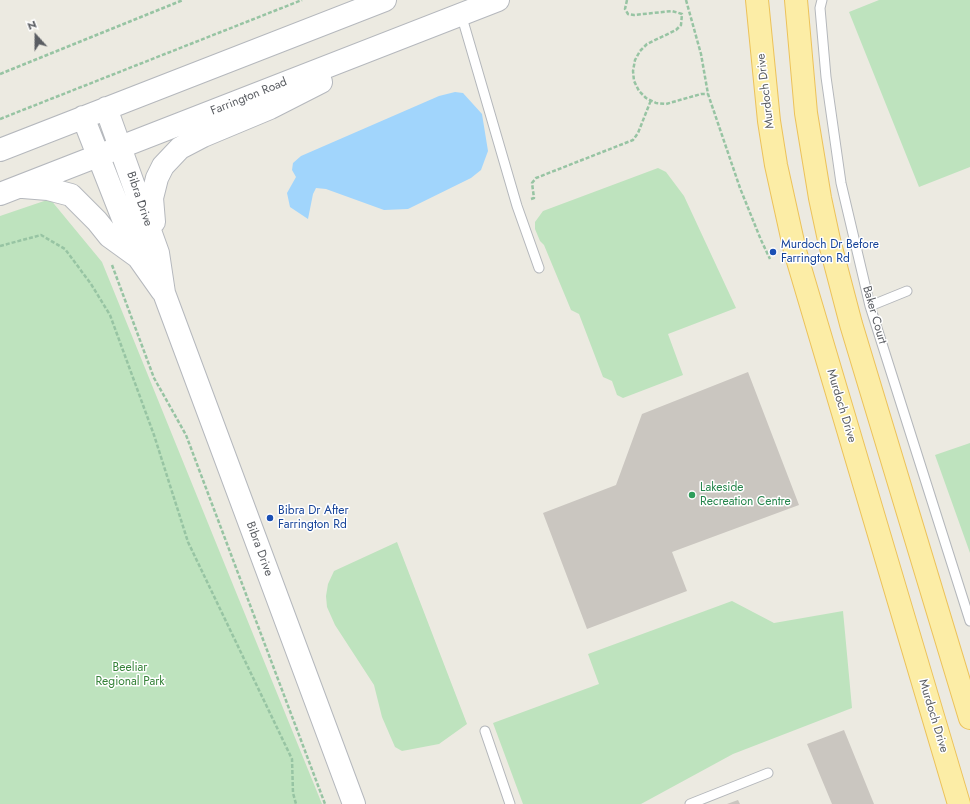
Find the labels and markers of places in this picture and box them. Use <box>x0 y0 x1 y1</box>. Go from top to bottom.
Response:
place label: Murdoch Dr Before Farrington Rd <box>781 238 879 266</box>
marker: Murdoch Dr Before Farrington Rd <box>768 247 778 257</box>
place label: Lakeside Recreation Centre <box>700 481 791 509</box>
marker: Lakeside Recreation Centre <box>687 490 697 500</box>
place label: Bibra Dr After Farrington Rd <box>278 504 349 532</box>
marker: Bibra Dr After Farrington Rd <box>265 513 275 523</box>

